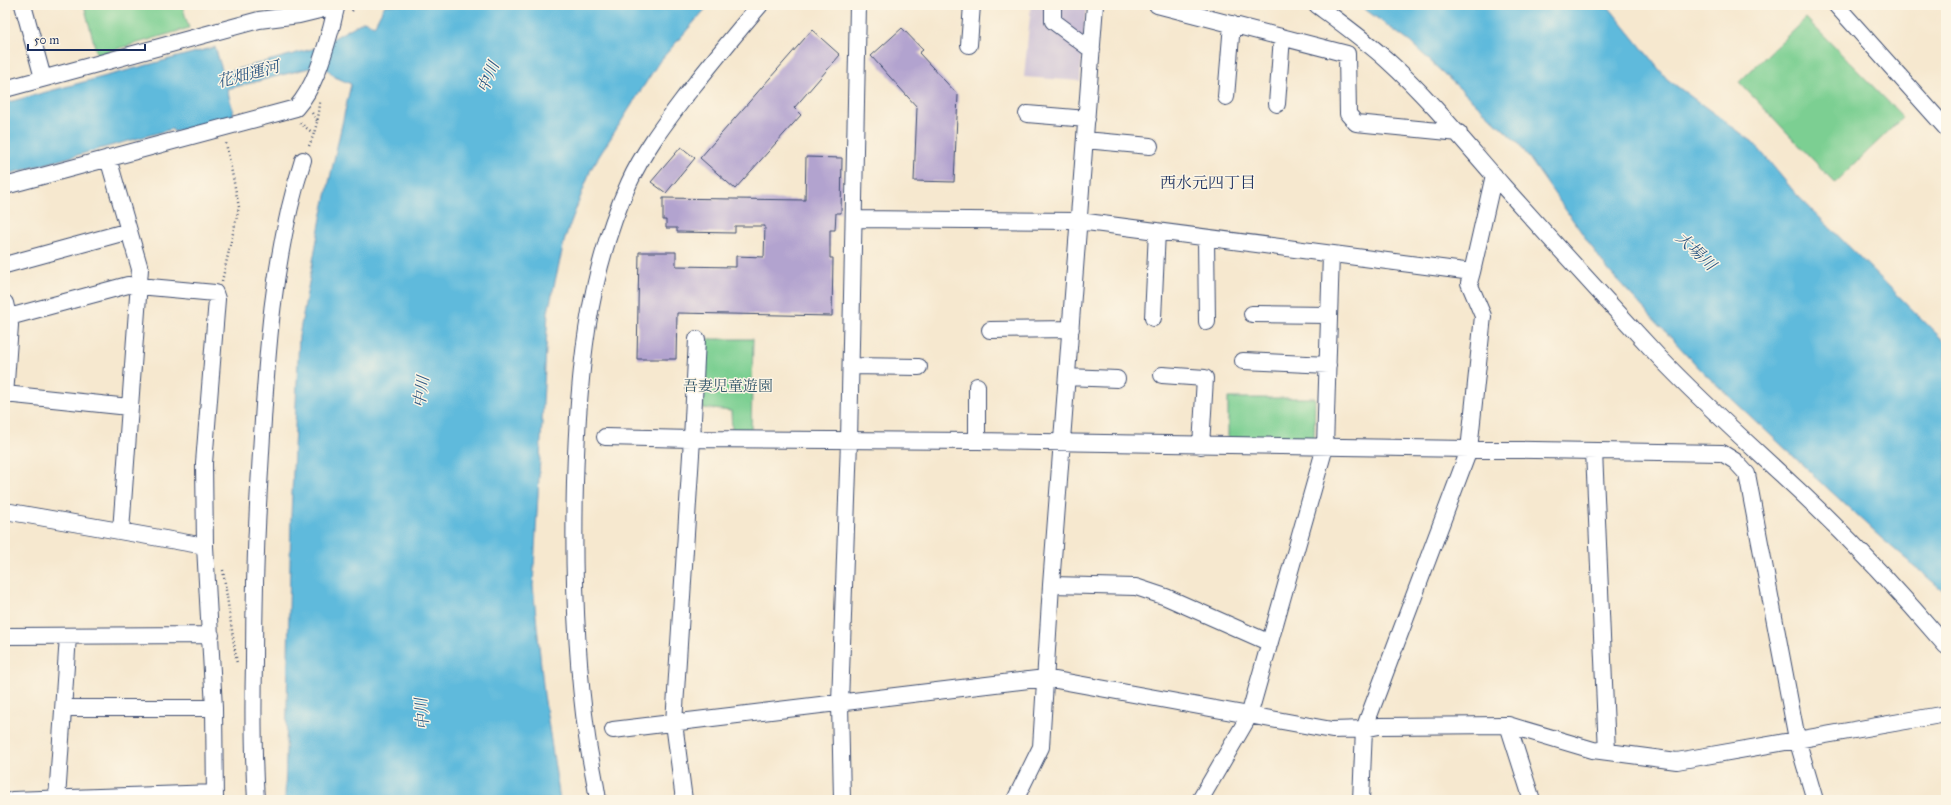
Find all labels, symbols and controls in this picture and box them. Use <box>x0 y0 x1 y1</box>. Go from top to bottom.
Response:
scale bar <box>28 26 145 52</box>
text: 50 m <box>34 33 59 47</box>
water label: 花畑運河 <box>215 56 284 91</box>
water label: 中川 <box>473 57 504 95</box>
district label: 西水元四丁目 <box>1160 173 1256 192</box>
water label: 大場川 <box>1672 228 1721 276</box>
water label: 中川 <box>409 373 433 409</box>
park label: 吾妻児童遊園 <box>683 377 773 395</box>
water label: 中川 <box>411 695 433 731</box>

